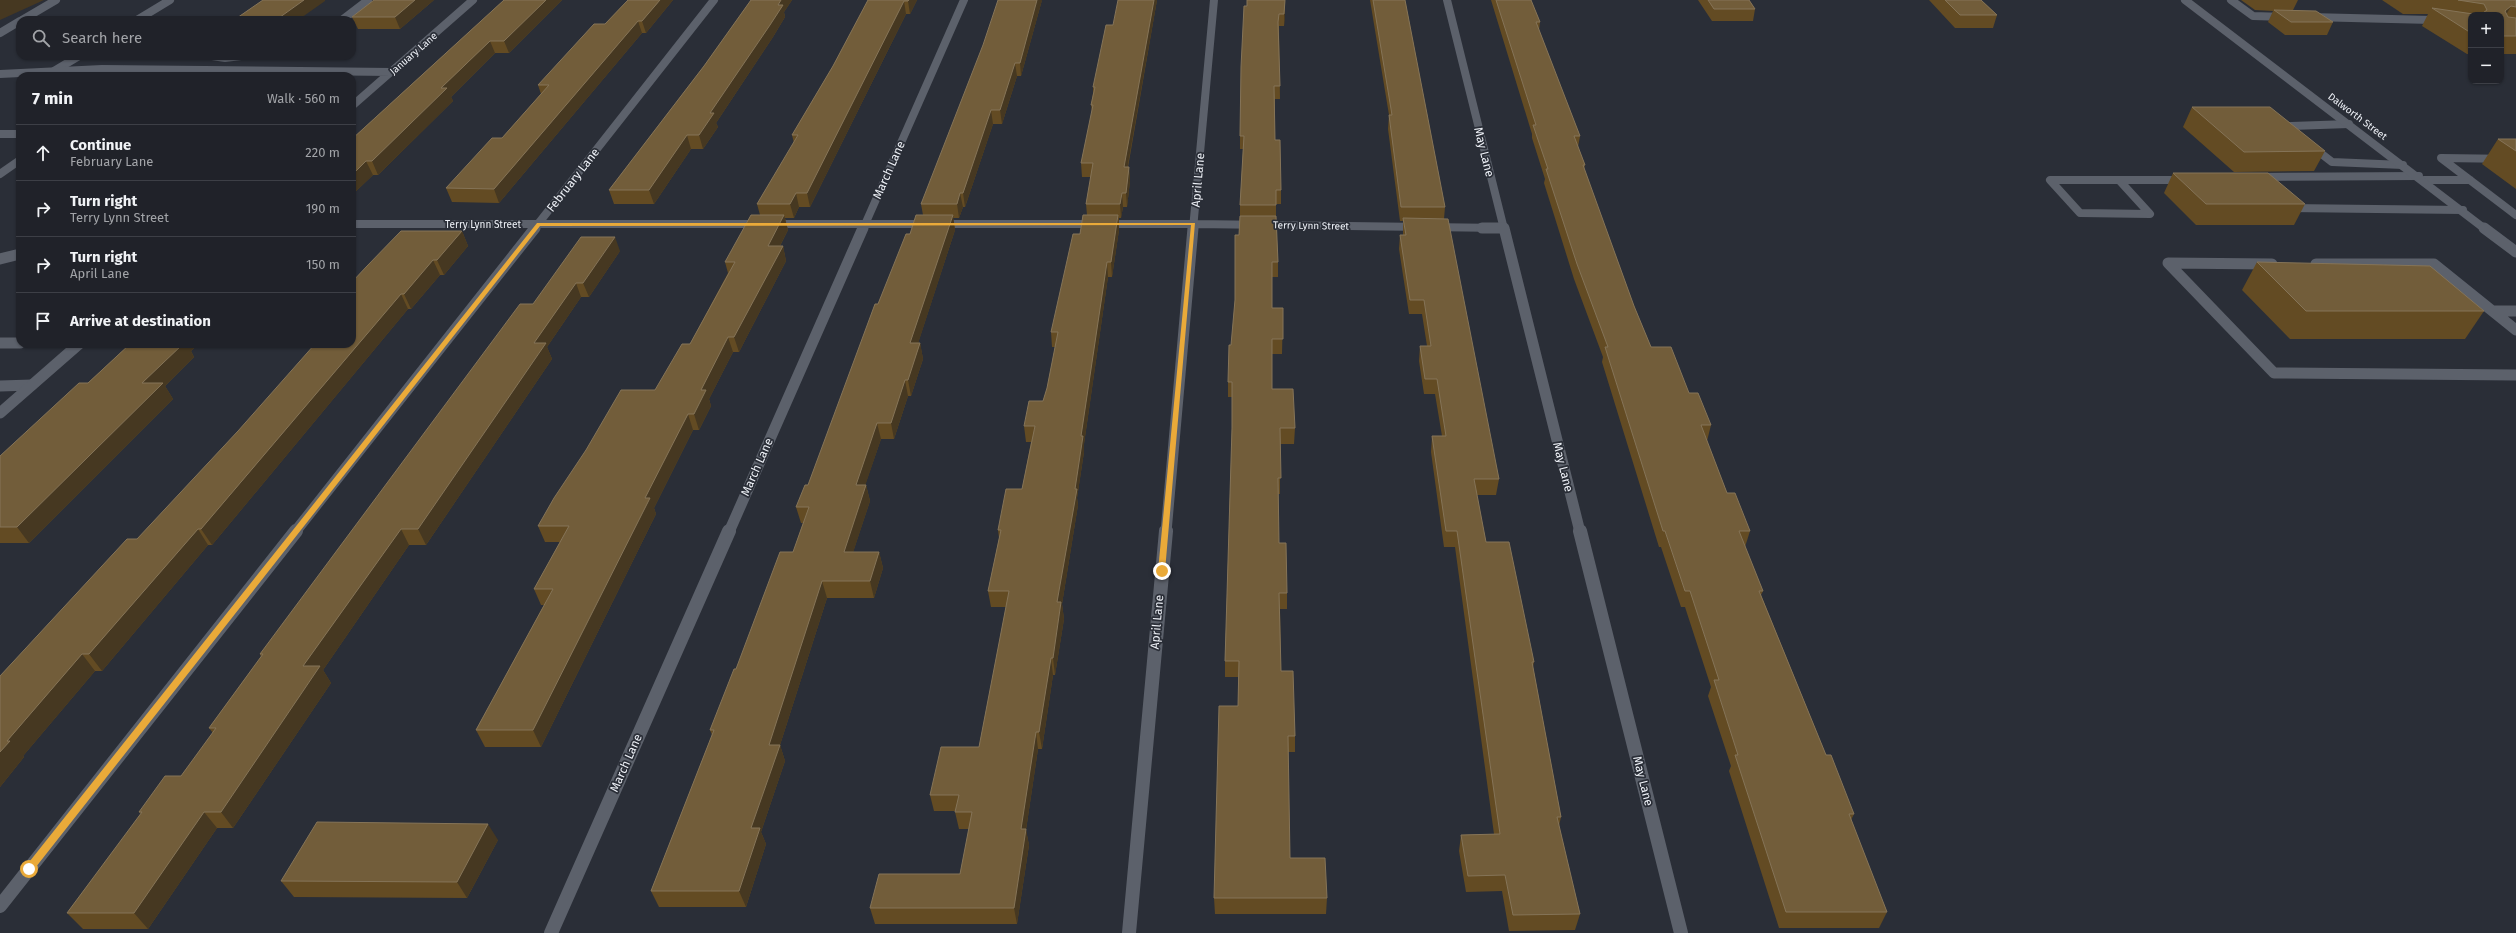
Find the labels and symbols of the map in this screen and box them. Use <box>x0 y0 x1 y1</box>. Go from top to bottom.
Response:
street label: January Lane <box>388 30 440 78</box>
street label: Dalworth Street <box>2326 91 2390 143</box>
street label: May Lane <box>1471 126 1497 178</box>
street label: March Lane <box>870 139 908 201</box>
street label: February Lane <box>544 145 602 215</box>
street label: April Lane <box>1189 152 1207 208</box>
street label: Terry Lynn Street <box>445 219 521 231</box>
street label: Terry Lynn Street <box>1273 219 1350 233</box>
street label: March Lane <box>738 436 776 498</box>
street label: May Lane <box>1550 441 1576 493</box>
route end <box>1153 562 1171 580</box>
street label: April Lane <box>1148 594 1166 650</box>
street label: March Lane <box>607 732 645 794</box>
street label: May Lane <box>1630 755 1656 807</box>
route start <box>20 860 38 878</box>

